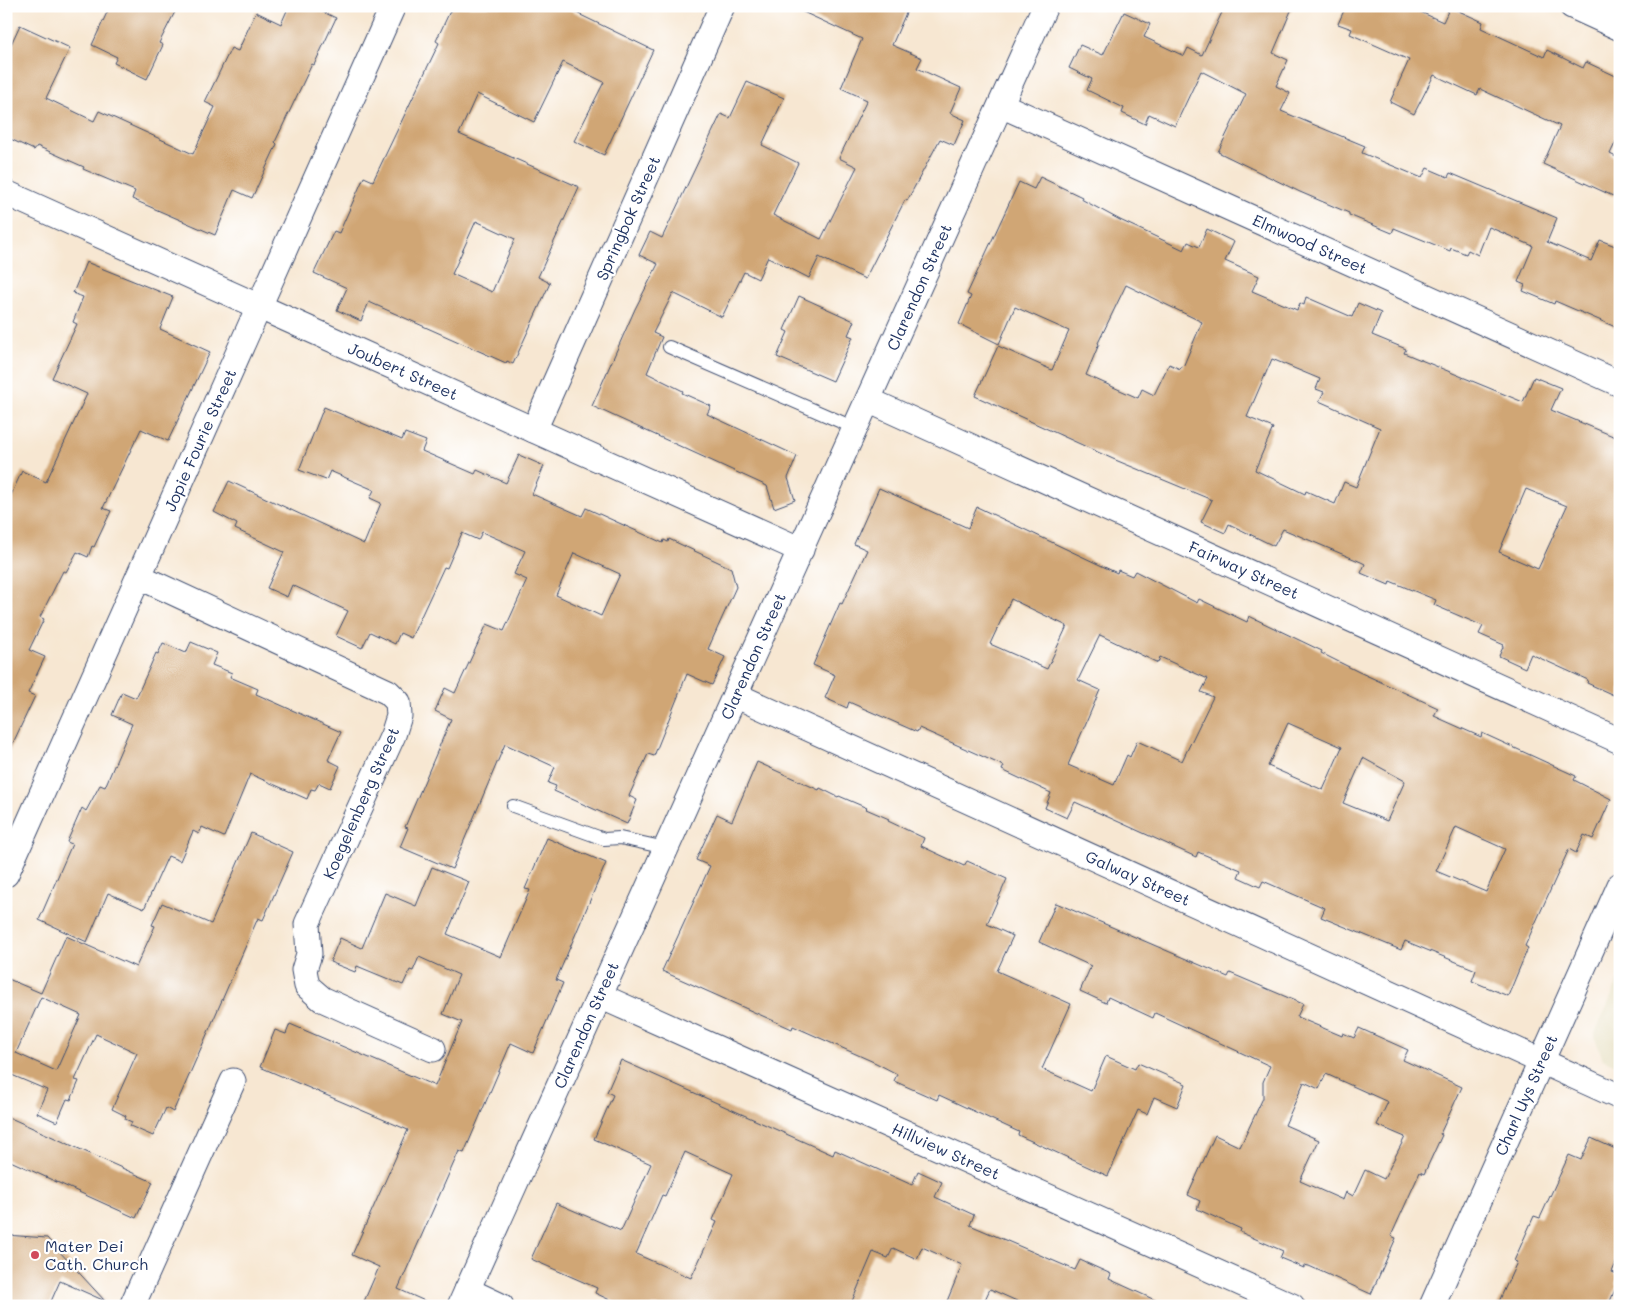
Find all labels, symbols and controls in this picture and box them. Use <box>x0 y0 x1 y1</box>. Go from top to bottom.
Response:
street label: Springbok Street <box>591 152 664 283</box>
street label: Elmwood Street <box>1250 209 1371 278</box>
street label: Clarendon Street <box>881 220 956 354</box>
street label: Joubert Street <box>345 337 461 404</box>
street label: Jopie Fourie Street <box>159 365 240 514</box>
street label: Fairway Street <box>1186 536 1303 603</box>
street label: Clarendon Street <box>715 589 790 723</box>
street label: Koegelenberg Street <box>317 723 404 882</box>
street label: Galway Street <box>1082 845 1194 910</box>
street label: Clarendon Street <box>548 958 623 1092</box>
street label: Charl Uys Street <box>1489 1031 1562 1159</box>
street label: Hillview Street <box>889 1117 1003 1184</box>
place label: Mater Dei Cath. Church <box>45 1235 148 1274</box>
marker: Mater Dei Cath. Church <box>29 1249 41 1261</box>

